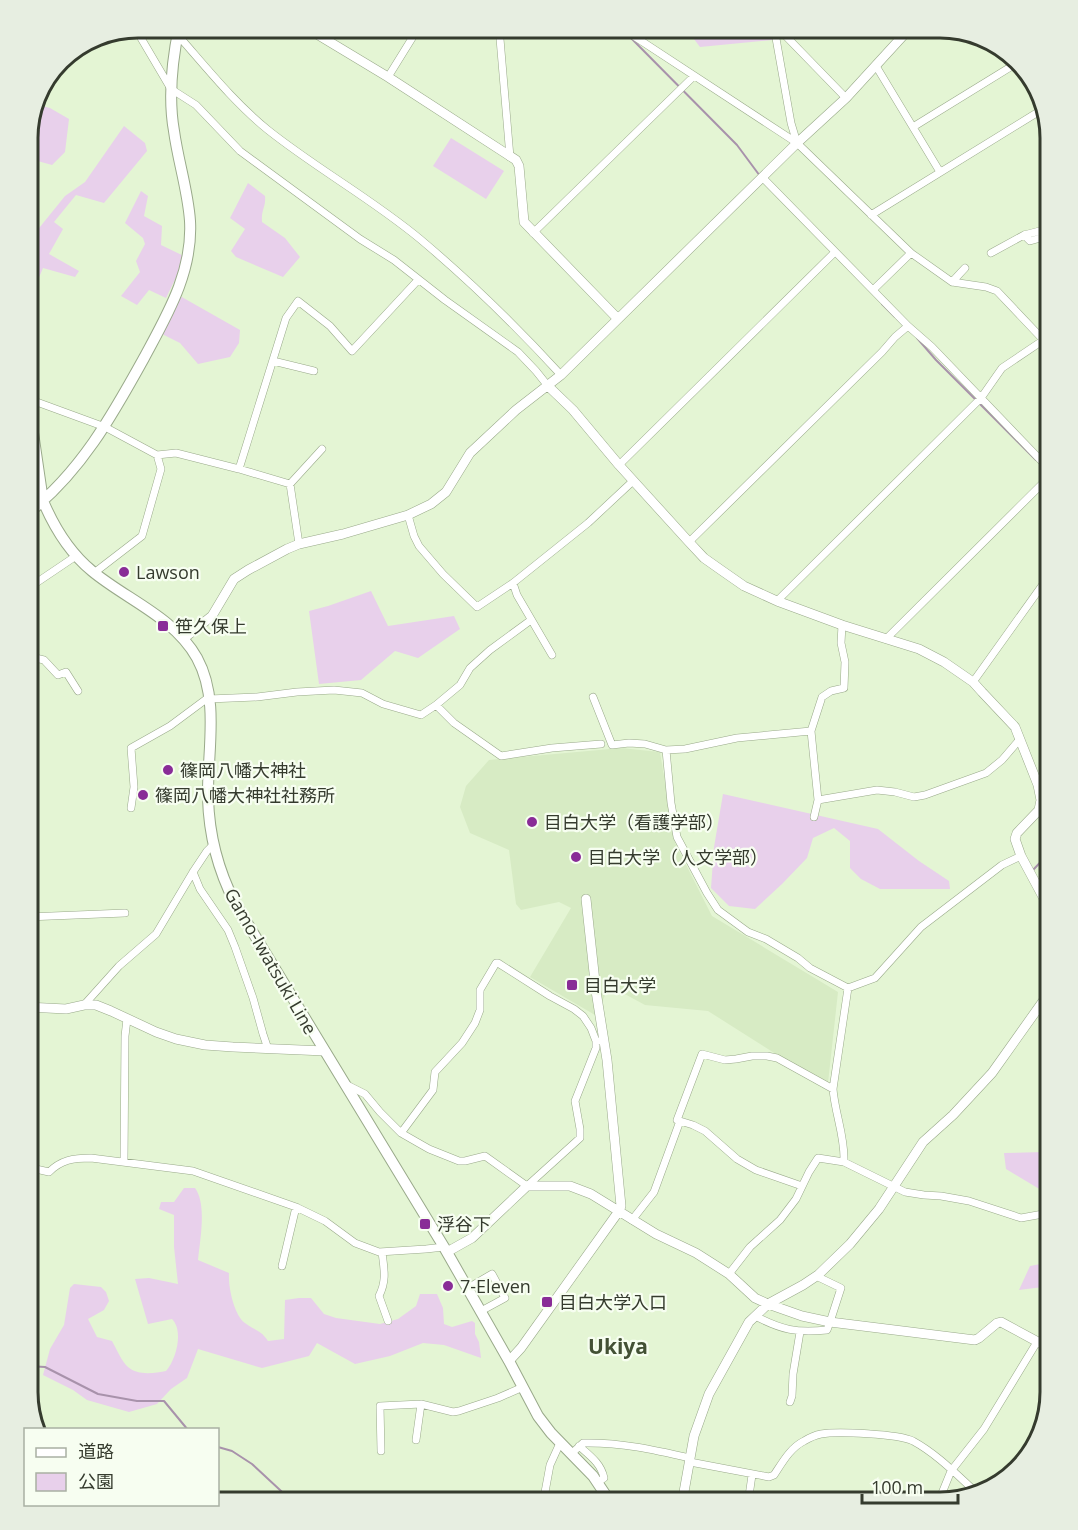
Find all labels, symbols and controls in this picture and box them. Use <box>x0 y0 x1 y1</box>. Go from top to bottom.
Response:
place label: Lawson <box>136 560 200 584</box>
marker: Lawson <box>117 565 131 579</box>
place label: 笹久保上 <box>175 614 247 638</box>
marker: 笹久保上 <box>156 619 170 633</box>
place label: 篠岡八幡大神社 <box>180 758 306 782</box>
marker: 篠岡八幡大神社 <box>161 763 175 777</box>
place label: 篠岡八幡大神社社務所 <box>155 783 335 807</box>
marker: 篠岡八幡大神社社務所 <box>136 788 150 802</box>
place label: 目白大学（看護学部） <box>544 810 724 834</box>
marker: 目白大学（看護学部） <box>525 815 539 829</box>
place label: 目白大学（人文学部） <box>588 845 768 869</box>
marker: 目白大学（人文学部） <box>569 850 583 864</box>
street label: Gamo-Iwatsuki Line <box>219 883 323 1039</box>
place label: 目白大学 <box>584 973 656 997</box>
marker: 目白大学 <box>565 978 579 992</box>
place label: 浮谷下 <box>437 1212 491 1236</box>
marker: 浮谷下 <box>418 1217 432 1231</box>
place label: 7-Eleven <box>460 1274 531 1298</box>
marker: 7-Eleven <box>441 1279 455 1293</box>
place label: 目白大学入口 <box>559 1290 667 1314</box>
marker: 目白大学入口 <box>540 1295 554 1309</box>
district label: Ukiya <box>588 1332 648 1360</box>
legend <box>24 1428 219 1506</box>
text: 道路 <box>78 1439 114 1463</box>
scale bar <box>862 1467 958 1505</box>
text: 公園 <box>78 1469 114 1493</box>
text: 100 m <box>871 1475 923 1499</box>

